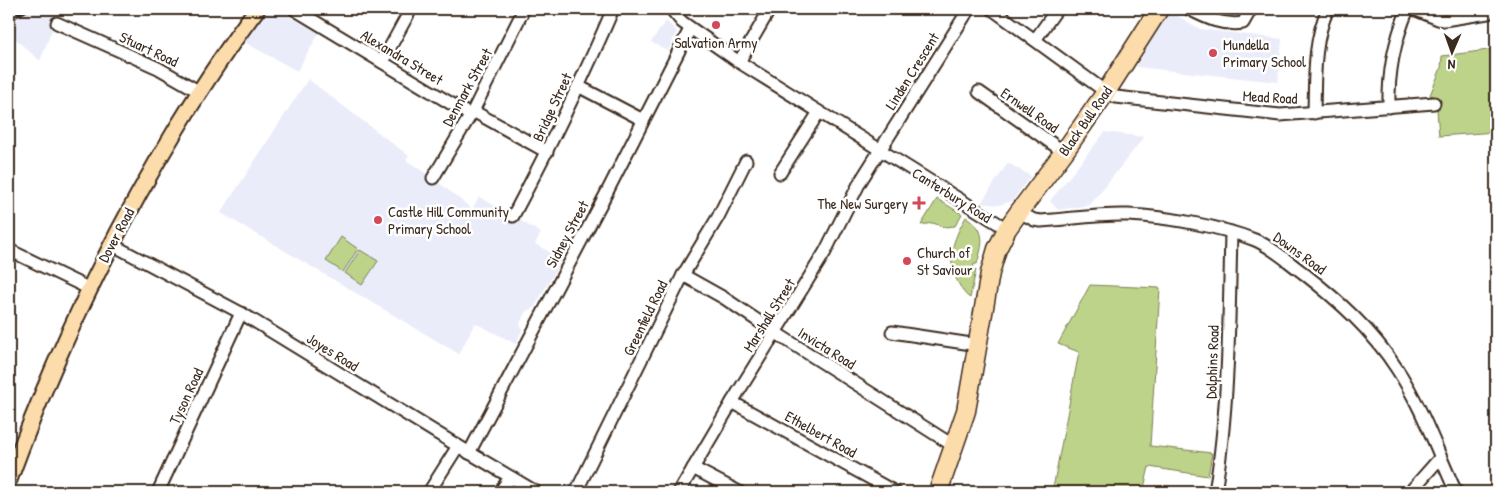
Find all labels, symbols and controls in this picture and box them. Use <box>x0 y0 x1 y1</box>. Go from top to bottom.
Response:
marker: Salvation Army <box>710 19 722 31</box>
street label: Alexandra Street <box>357 24 448 90</box>
street label: Stuart Road <box>116 26 182 72</box>
street label: Linden Crescent <box>880 28 944 114</box>
north arrow <box>1428 28 1478 78</box>
place label: Salvation Army <box>674 32 758 53</box>
place label: Mundella Primary School <box>1223 34 1306 72</box>
street label: Denmark Street <box>437 43 498 130</box>
marker: Mundella Primary School <box>1207 47 1219 59</box>
text: N <box>1447 56 1456 75</box>
street label: Bridge Street <box>527 68 577 145</box>
street label: Ernwell Road <box>997 82 1063 138</box>
street label: Black Bull Road <box>1053 82 1117 160</box>
street label: Mead Road <box>1242 85 1298 109</box>
street label: Canterbury Road <box>908 162 996 228</box>
place label: The New Surgery <box>817 193 908 214</box>
street label: Sidney Street <box>540 196 594 271</box>
marker: The New Surgery <box>912 196 926 210</box>
place label: Castle Hill Community Primary School <box>388 201 509 239</box>
street label: Dover Road <box>93 204 139 266</box>
marker: Castle Hill Community Primary School <box>372 214 384 226</box>
street label: Downs Road <box>1269 227 1331 279</box>
place label: Church of St Saviour <box>917 242 973 280</box>
marker: Church of St Saviour <box>901 255 913 267</box>
street label: Marshall Street <box>738 273 800 356</box>
street label: Greenfield Road <box>618 277 672 359</box>
street label: Invicta Road <box>794 322 860 374</box>
street label: Dolphins Road <box>1200 325 1224 399</box>
street label: Joyes Road <box>303 328 363 376</box>
street label: Tyson Road <box>164 364 208 428</box>
street label: Ethelbert Road <box>781 406 861 462</box>

